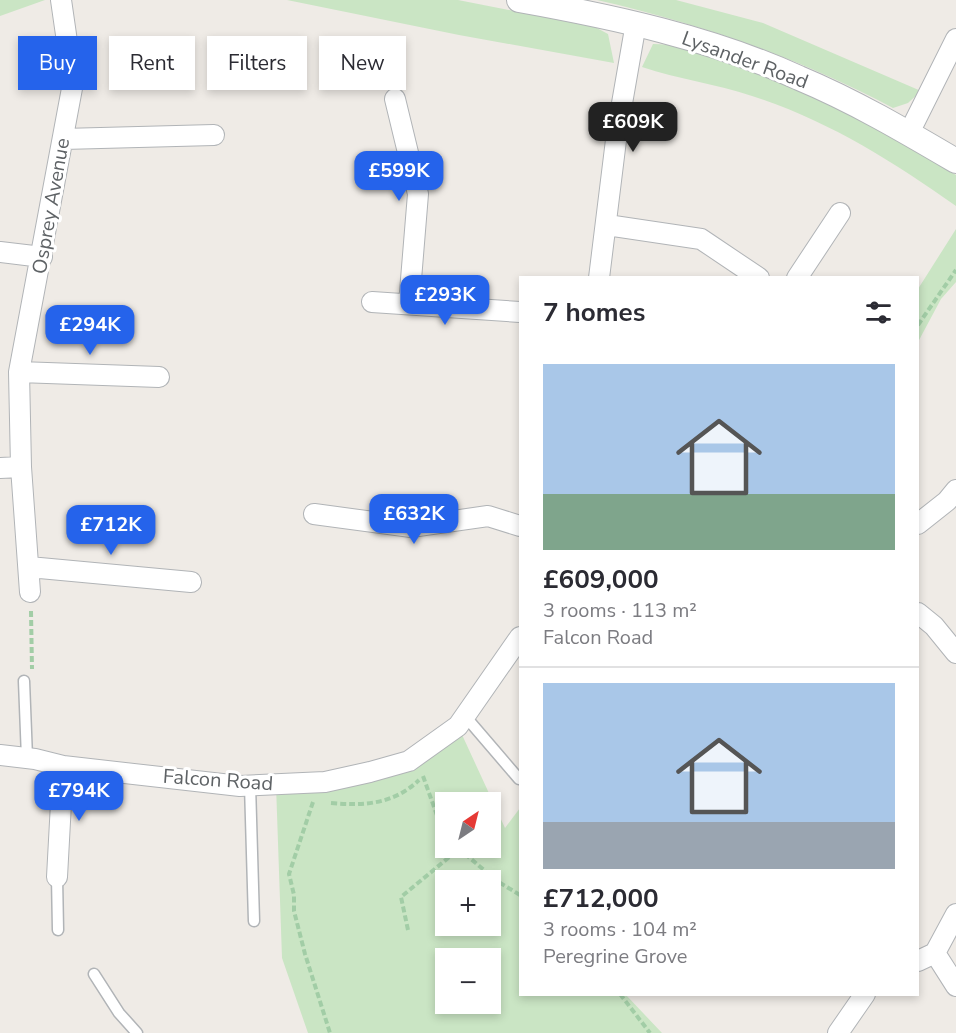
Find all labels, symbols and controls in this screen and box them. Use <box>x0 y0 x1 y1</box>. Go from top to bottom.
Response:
street label: Lysander Road <box>678 25 812 95</box>
chip: Buy <box>18 36 97 90</box>
chip: Rent <box>109 36 195 90</box>
chip: Filters <box>207 36 307 90</box>
chip: New <box>319 36 406 90</box>
pin: £609K <box>591 102 675 153</box>
text: £609K <box>602 108 664 135</box>
street label: Osprey Avenue <box>26 136 76 276</box>
pin: £599K <box>357 151 441 202</box>
text: £599K <box>368 157 430 184</box>
pin: £293K <box>403 275 487 326</box>
text: £293K <box>414 281 476 308</box>
text: 7 homes <box>543 295 645 330</box>
icon: filters <box>862 296 895 329</box>
pin: £294K <box>48 305 132 356</box>
text: £294K <box>59 311 121 338</box>
icon: home <box>665 403 773 511</box>
pin: £632K <box>372 494 456 545</box>
text: £632K <box>383 500 445 527</box>
pin: £712K <box>69 505 153 556</box>
text: £712K <box>80 511 142 538</box>
text: £609,000 <box>543 562 659 597</box>
text: 3 rooms · 113 m² <box>543 597 697 624</box>
text: Falcon Road <box>543 624 653 651</box>
icon: home <box>665 722 773 830</box>
street label: Falcon Road <box>162 763 274 797</box>
pin: £794K <box>37 771 121 822</box>
text: £794K <box>48 777 110 804</box>
north arrow <box>435 792 501 858</box>
map controls <box>435 792 501 1014</box>
button: + <box>435 870 501 936</box>
text: £712,000 <box>543 881 659 916</box>
text: 3 rooms · 104 m² <box>543 916 697 943</box>
text: Peregrine Grove <box>543 943 688 970</box>
button: − <box>435 948 501 1014</box>

